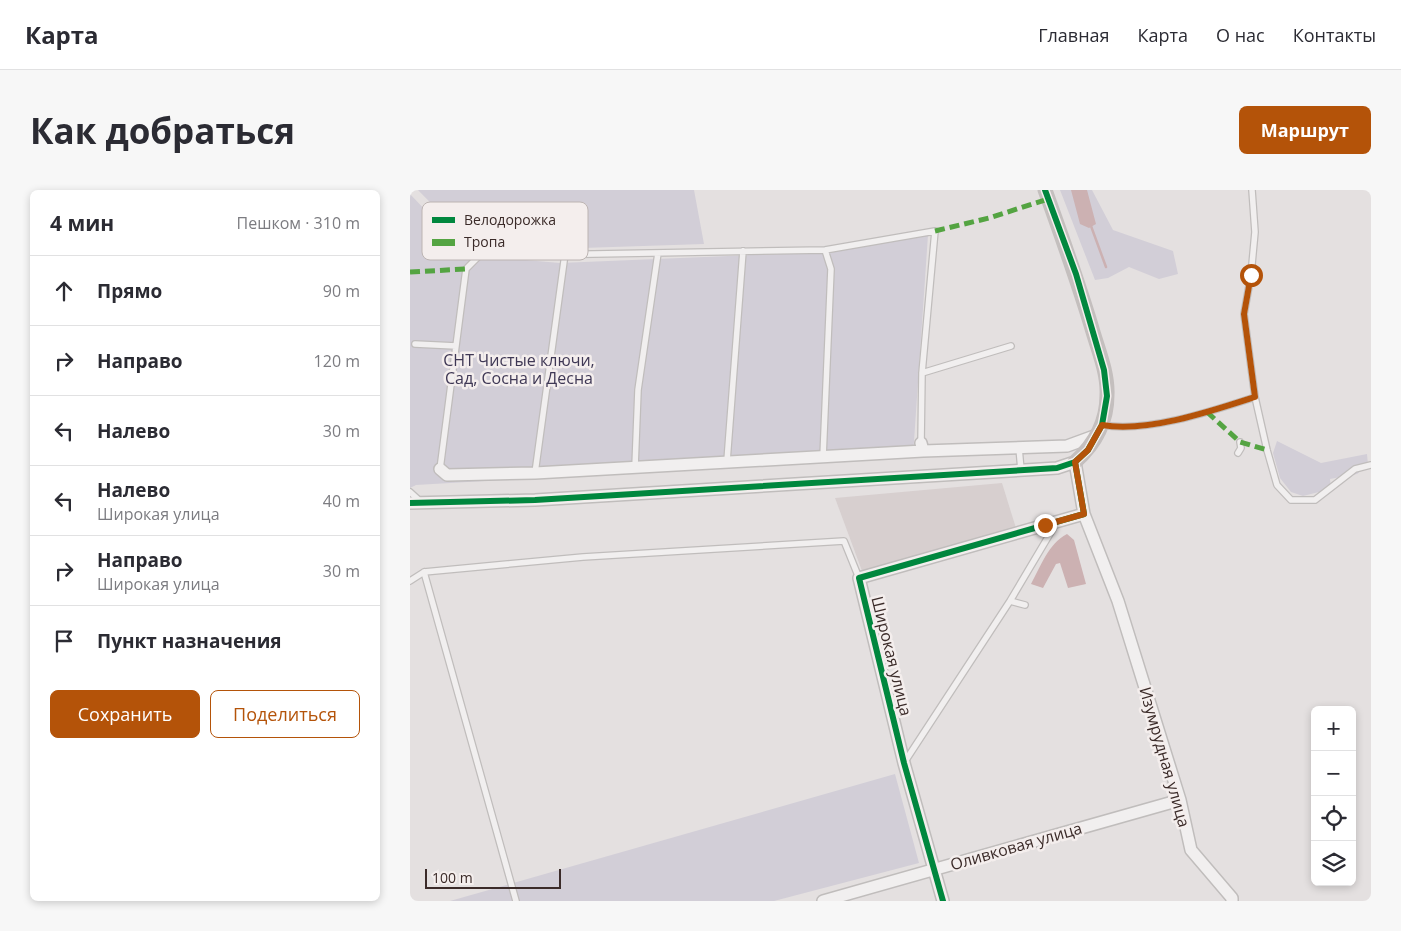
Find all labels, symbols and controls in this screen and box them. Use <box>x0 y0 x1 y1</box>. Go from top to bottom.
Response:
text: Карта <box>25 18 99 51</box>
text: Главная <box>1038 23 1110 47</box>
text: Карта <box>1138 23 1188 47</box>
text: О нас <box>1216 23 1265 47</box>
text: Контакты <box>1293 23 1376 47</box>
button: Маршрут <box>1239 106 1371 154</box>
text: Как добраться <box>30 107 295 154</box>
legend <box>422 202 588 260</box>
text: 4 мин <box>50 209 114 237</box>
text: Велодорожка <box>464 210 556 229</box>
text: Пешком · 310 m <box>237 212 360 234</box>
text: Тропа <box>464 232 505 251</box>
route start <box>1240 264 1263 287</box>
icon: ahead <box>50 277 78 305</box>
text: Прямо <box>97 278 162 304</box>
text: 90 m <box>323 280 360 302</box>
icon: right <box>50 347 78 375</box>
text: Направо <box>97 348 183 374</box>
park label: СНТ Чистые ключи, Сад, Сосна и Десна <box>443 349 595 389</box>
text: 120 m <box>314 350 360 372</box>
icon: left <box>50 417 78 445</box>
text: Налево <box>97 418 170 444</box>
text: 30 m <box>323 420 360 442</box>
text: Налево <box>97 477 170 503</box>
icon: left <box>50 487 78 515</box>
text: 40 m <box>323 490 360 512</box>
text: Широкая улица <box>97 503 220 525</box>
route end <box>1034 514 1057 537</box>
text: Направо <box>97 547 183 573</box>
icon: right <box>50 557 78 585</box>
text: 30 m <box>323 560 360 582</box>
text: Широкая улица <box>97 573 220 595</box>
street label: Широкая улица <box>867 594 917 718</box>
icon: arrive <box>50 627 78 655</box>
text: Пункт назначения <box>97 628 282 654</box>
street label: Изумрудная улица <box>1134 684 1196 830</box>
button: Сохранить <box>50 690 200 738</box>
button: Поделиться <box>210 690 360 738</box>
map controls <box>1311 706 1356 886</box>
button: + <box>1311 706 1356 751</box>
button: − <box>1311 751 1356 796</box>
button: locate <box>1311 796 1356 841</box>
street label: Оливковая улица <box>948 817 1084 875</box>
button: layers <box>1311 841 1356 886</box>
scale bar <box>425 866 561 889</box>
text: 100 m <box>432 868 473 887</box>

